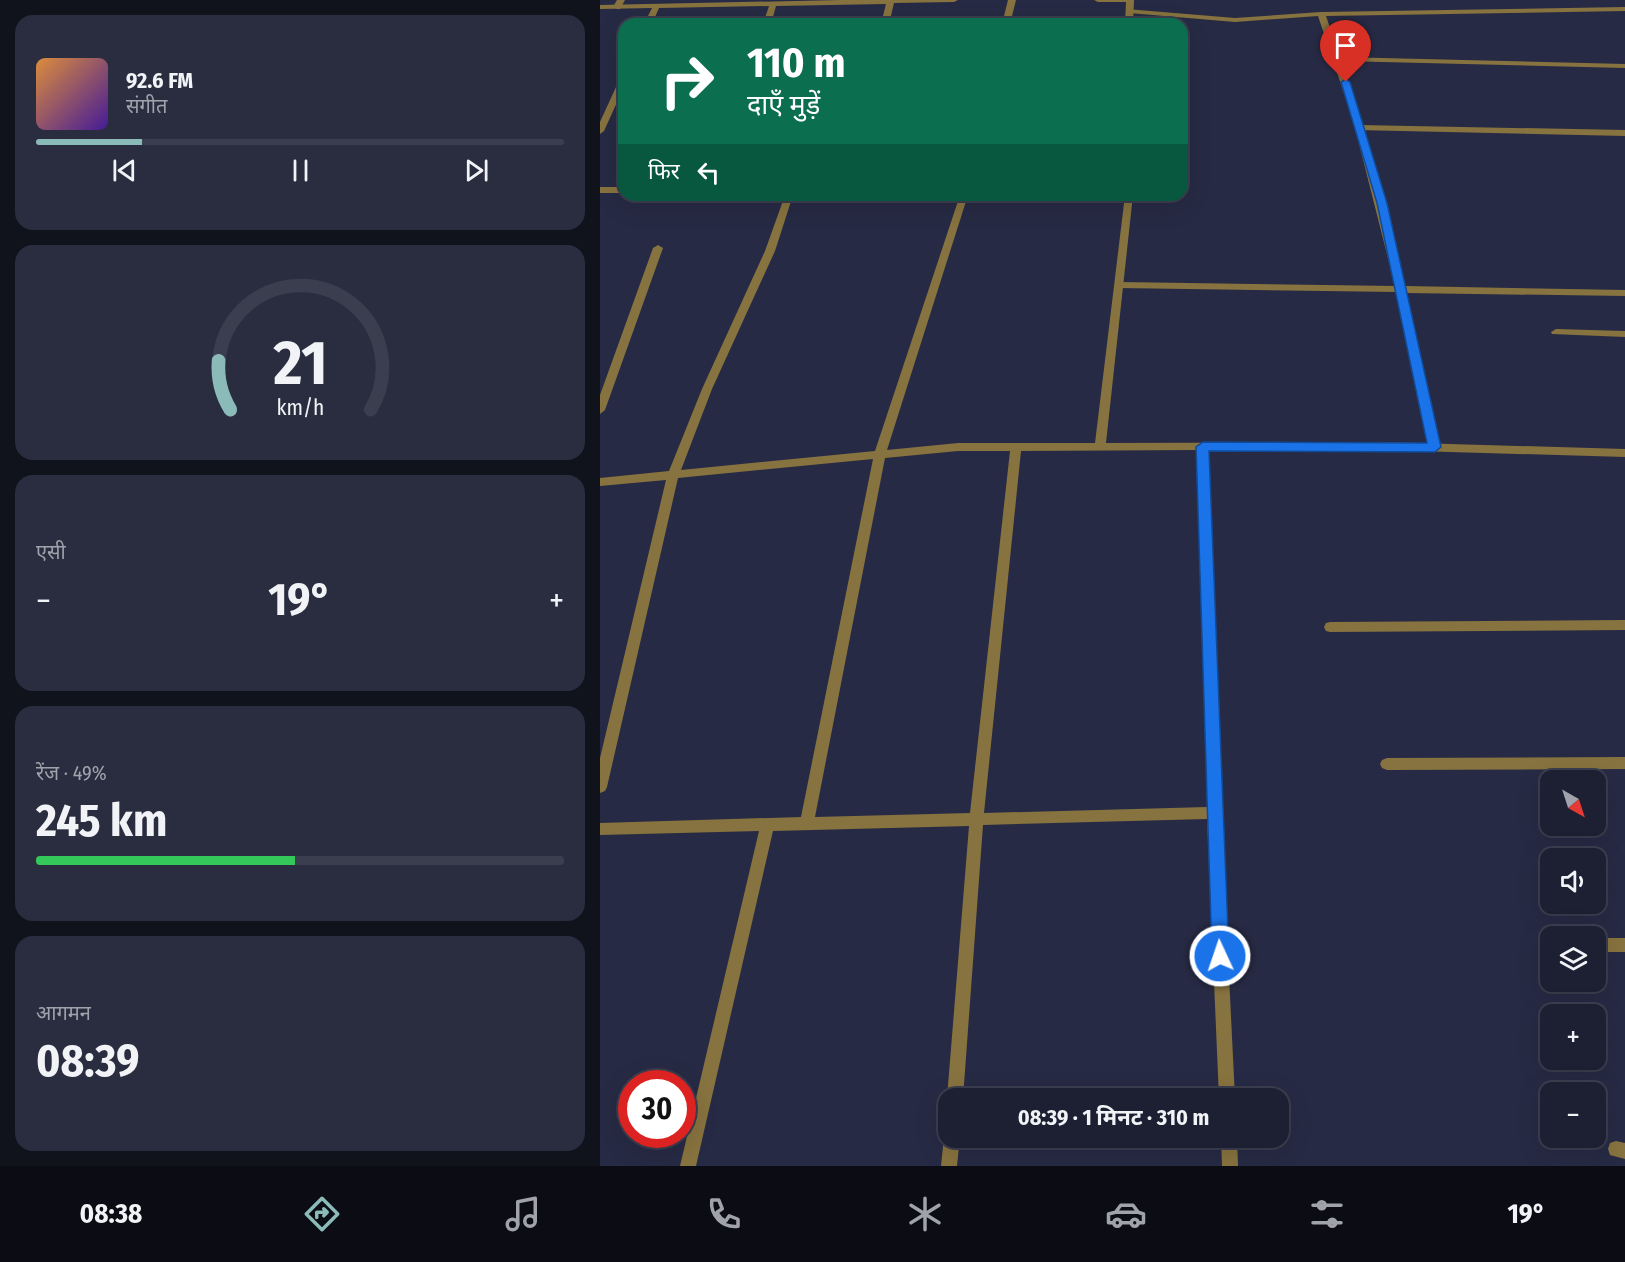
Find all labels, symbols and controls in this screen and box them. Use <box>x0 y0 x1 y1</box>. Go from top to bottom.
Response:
pin <box>1320 20 1371 82</box>
icon: arrive <box>1329 29 1362 62</box>
text: 110 m <box>747 38 846 88</box>
icon: right <box>648 42 726 120</box>
text: 92.6 FM <box>126 67 193 94</box>
text: दाएँ मुड़ें <box>747 89 820 121</box>
text: संगीत <box>126 94 167 118</box>
icon: previous <box>108 154 141 187</box>
icon: pause <box>284 154 317 187</box>
icon: next <box>460 154 493 187</box>
icon: left <box>692 156 725 189</box>
text: फिर <box>648 158 680 185</box>
text: 21 <box>272 326 327 401</box>
text: km/h <box>276 395 324 421</box>
text: एसी <box>36 540 66 564</box>
text: 19° <box>268 573 332 627</box>
text: − <box>36 581 51 621</box>
text: + <box>549 581 564 621</box>
text: रेंज · 49% <box>36 761 107 785</box>
north arrow <box>1540 770 1606 836</box>
map controls <box>1540 770 1606 1148</box>
text: 245 km <box>36 794 167 848</box>
button: sound <box>1540 848 1606 914</box>
position arrow <box>1188 924 1252 988</box>
button: layers <box>1540 926 1606 992</box>
text: आगमन <box>36 1001 91 1025</box>
button: + <box>1540 1004 1606 1070</box>
text: 08:39 <box>36 1034 140 1088</box>
speed limit sign: 30 <box>618 1070 696 1148</box>
button: − <box>1540 1082 1606 1148</box>
text: 08:39 · 1 मिनट · 310 m <box>1018 1104 1209 1131</box>
icon: directions <box>301 1193 343 1235</box>
icon: music <box>502 1193 544 1235</box>
icon: phone <box>703 1193 745 1235</box>
icon: climate <box>904 1193 946 1235</box>
icon: car <box>1105 1193 1147 1235</box>
icon: filters <box>1306 1193 1348 1235</box>
text: 08:38 <box>80 1198 142 1230</box>
text: 19° <box>1507 1198 1545 1230</box>

